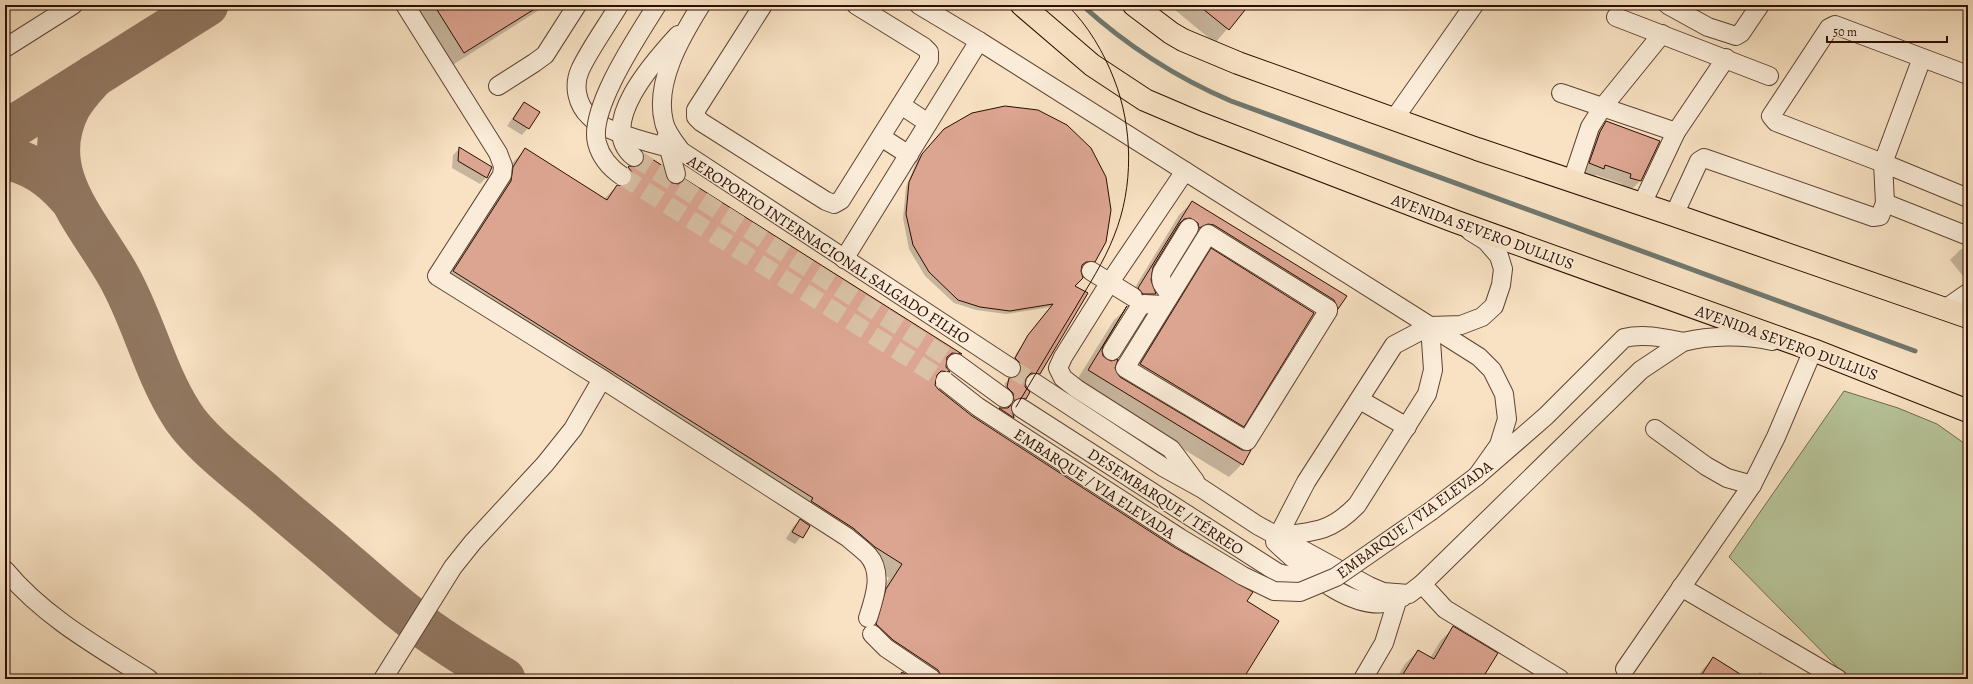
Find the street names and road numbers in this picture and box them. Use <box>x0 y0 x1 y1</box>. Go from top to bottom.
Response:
street label: AEROPORTO INTERNACIONAL SALGADO FILHO <box>682 150 974 350</box>
street label: AVENIDA SEVERO DULLIUS <box>1387 188 1577 275</box>
street label: AVENIDA SEVERO DULLIUS <box>1691 299 1881 386</box>
street label: EMBARQUE / VIA ELEVADA <box>1010 423 1180 545</box>
street label: DESEMBARQUE / TÉRREO <box>1083 443 1248 561</box>
street label: EMBARQUE / VIA ELEVADA <box>1332 455 1498 584</box>

